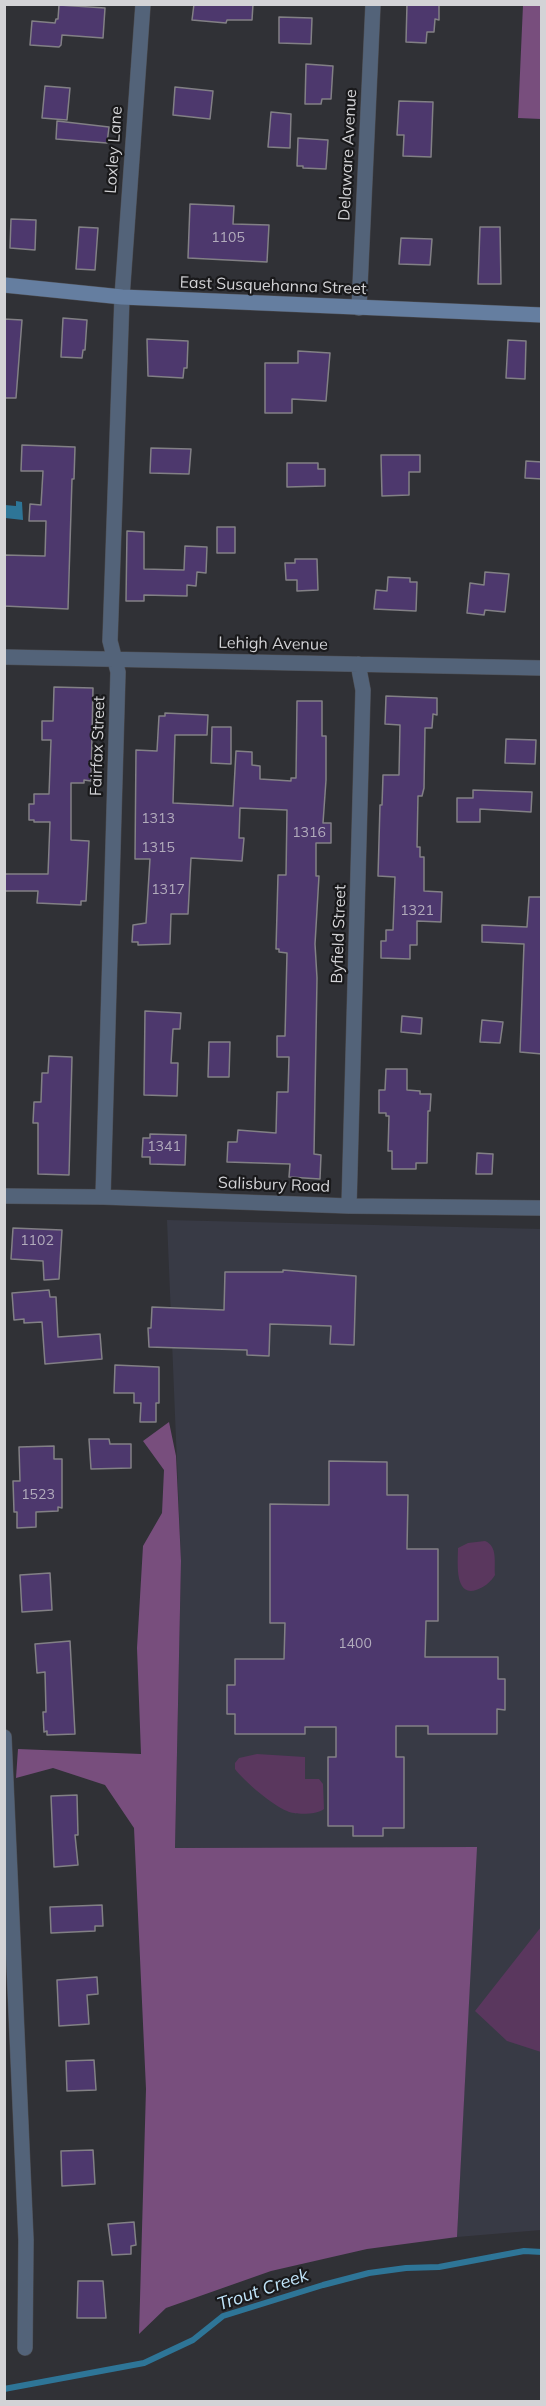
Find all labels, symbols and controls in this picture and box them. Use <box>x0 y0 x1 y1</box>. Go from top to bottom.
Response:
street label: Delaware Avenue <box>335 89 361 221</box>
street label: Loxley Lane <box>101 106 127 194</box>
house number: 1105 <box>211 230 245 246</box>
street label: East Susquehanna Street <box>179 273 367 299</box>
street label: Lehigh Avenue <box>218 633 328 655</box>
street label: Fairfax Street <box>87 696 109 796</box>
house number: 1313 <box>141 811 175 827</box>
house number: 1316 <box>292 825 326 841</box>
house number: 1315 <box>141 840 175 856</box>
house number: 1317 <box>151 882 185 898</box>
street label: Byfield Street <box>328 884 350 984</box>
house number: 1321 <box>400 903 434 919</box>
house number: 1341 <box>147 1139 181 1155</box>
street label: Salisbury Road <box>218 1173 330 1197</box>
house number: 1102 <box>20 1233 54 1249</box>
house number: 1523 <box>21 1487 55 1503</box>
house number: 1400 <box>338 1636 372 1652</box>
water label: Trout Creek <box>214 2264 312 2316</box>

